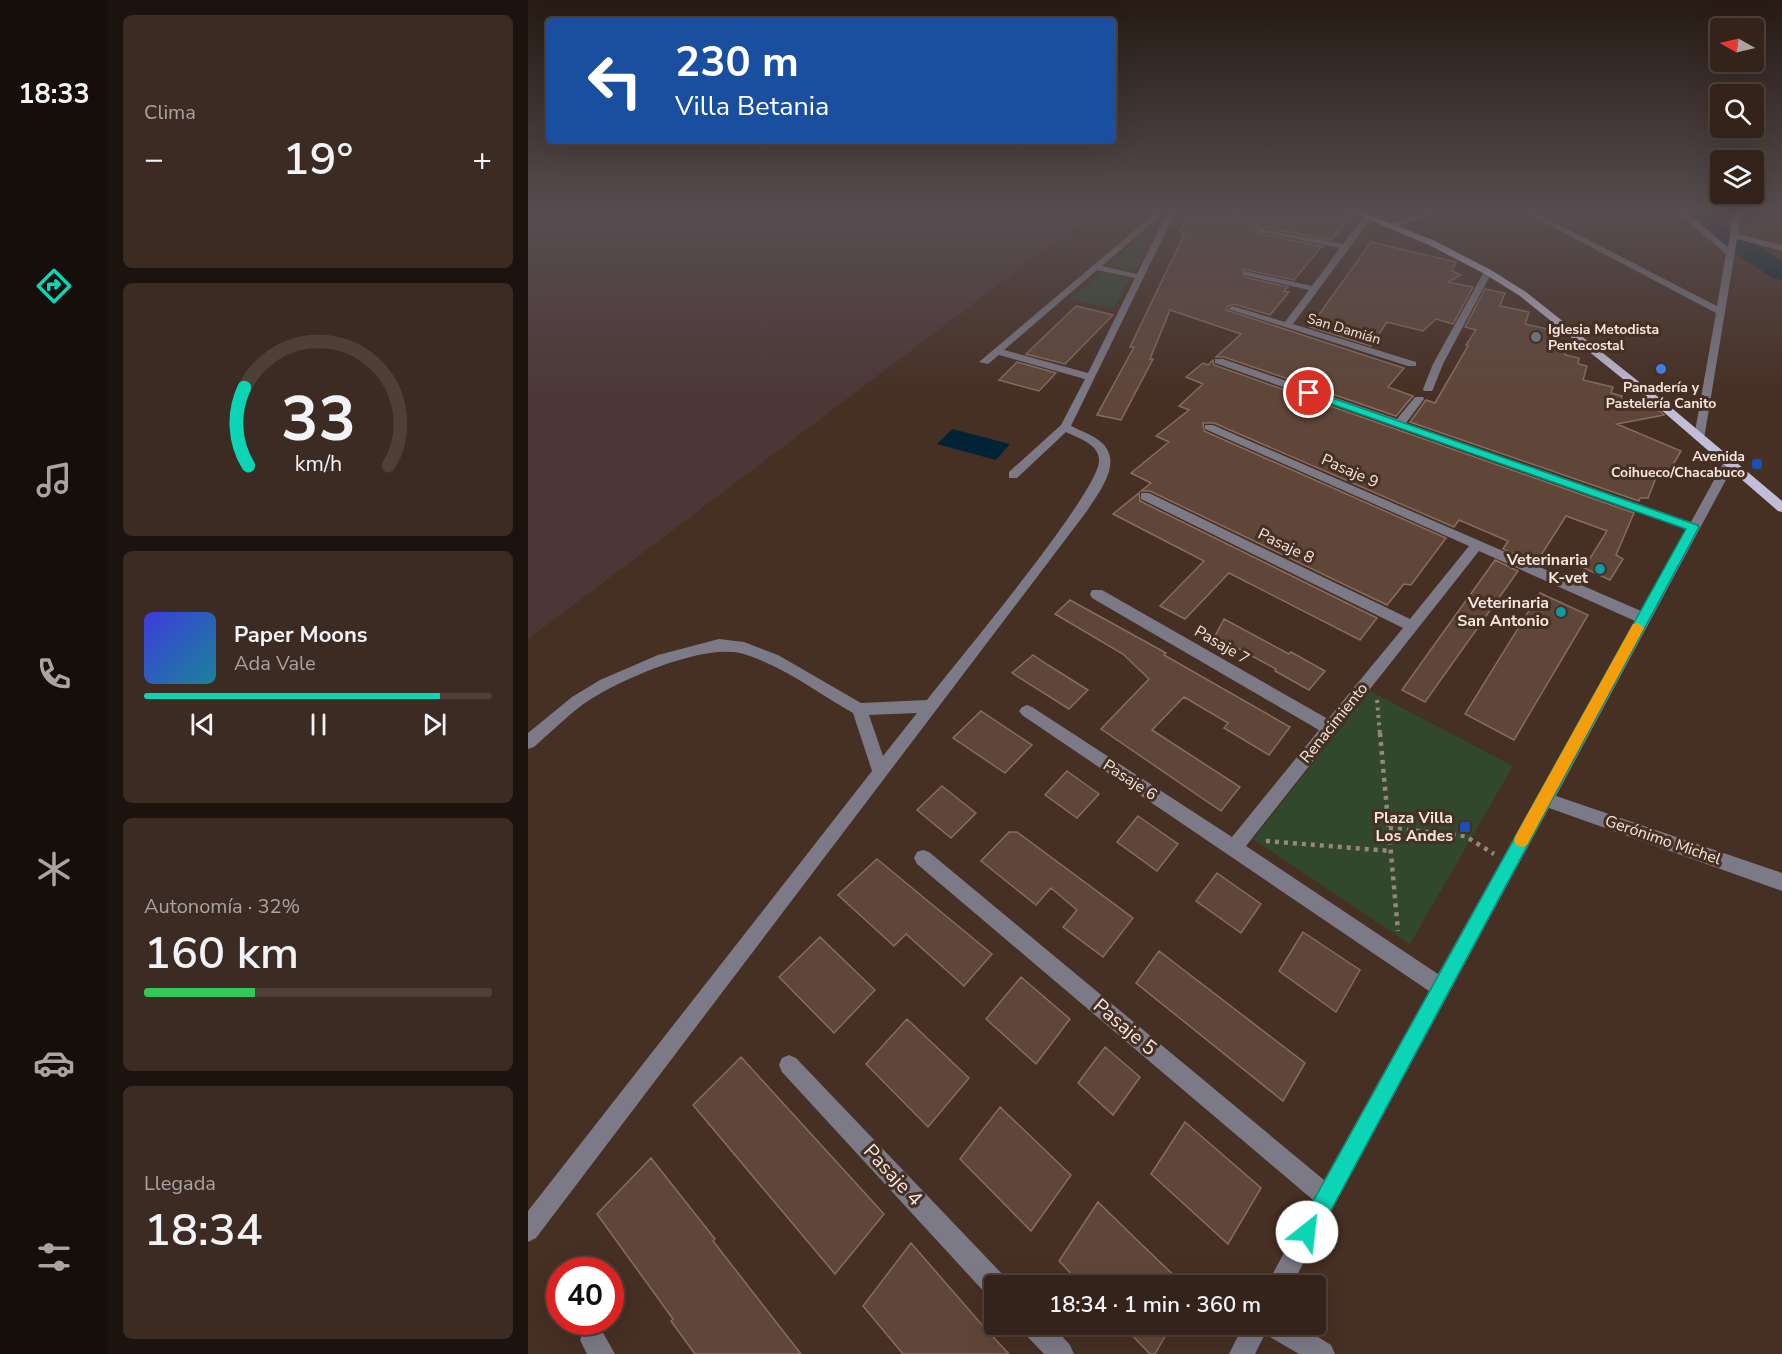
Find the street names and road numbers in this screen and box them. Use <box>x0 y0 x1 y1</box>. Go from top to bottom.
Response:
street label: San Damián <box>1305 309 1383 349</box>
street label: Pasaje 9 <box>1318 449 1382 493</box>
street label: Pasaje 8 <box>1254 523 1318 569</box>
street label: Pasaje 7 <box>1190 620 1254 670</box>
street label: Renacimiento <box>1295 678 1373 768</box>
street label: Pasaje 6 <box>1099 754 1161 806</box>
street label: Gerónimo Michel <box>1602 810 1724 870</box>
street label: Pasaje 5 <box>1087 992 1163 1062</box>
street label: Pasaje 4 <box>857 1138 929 1212</box>

